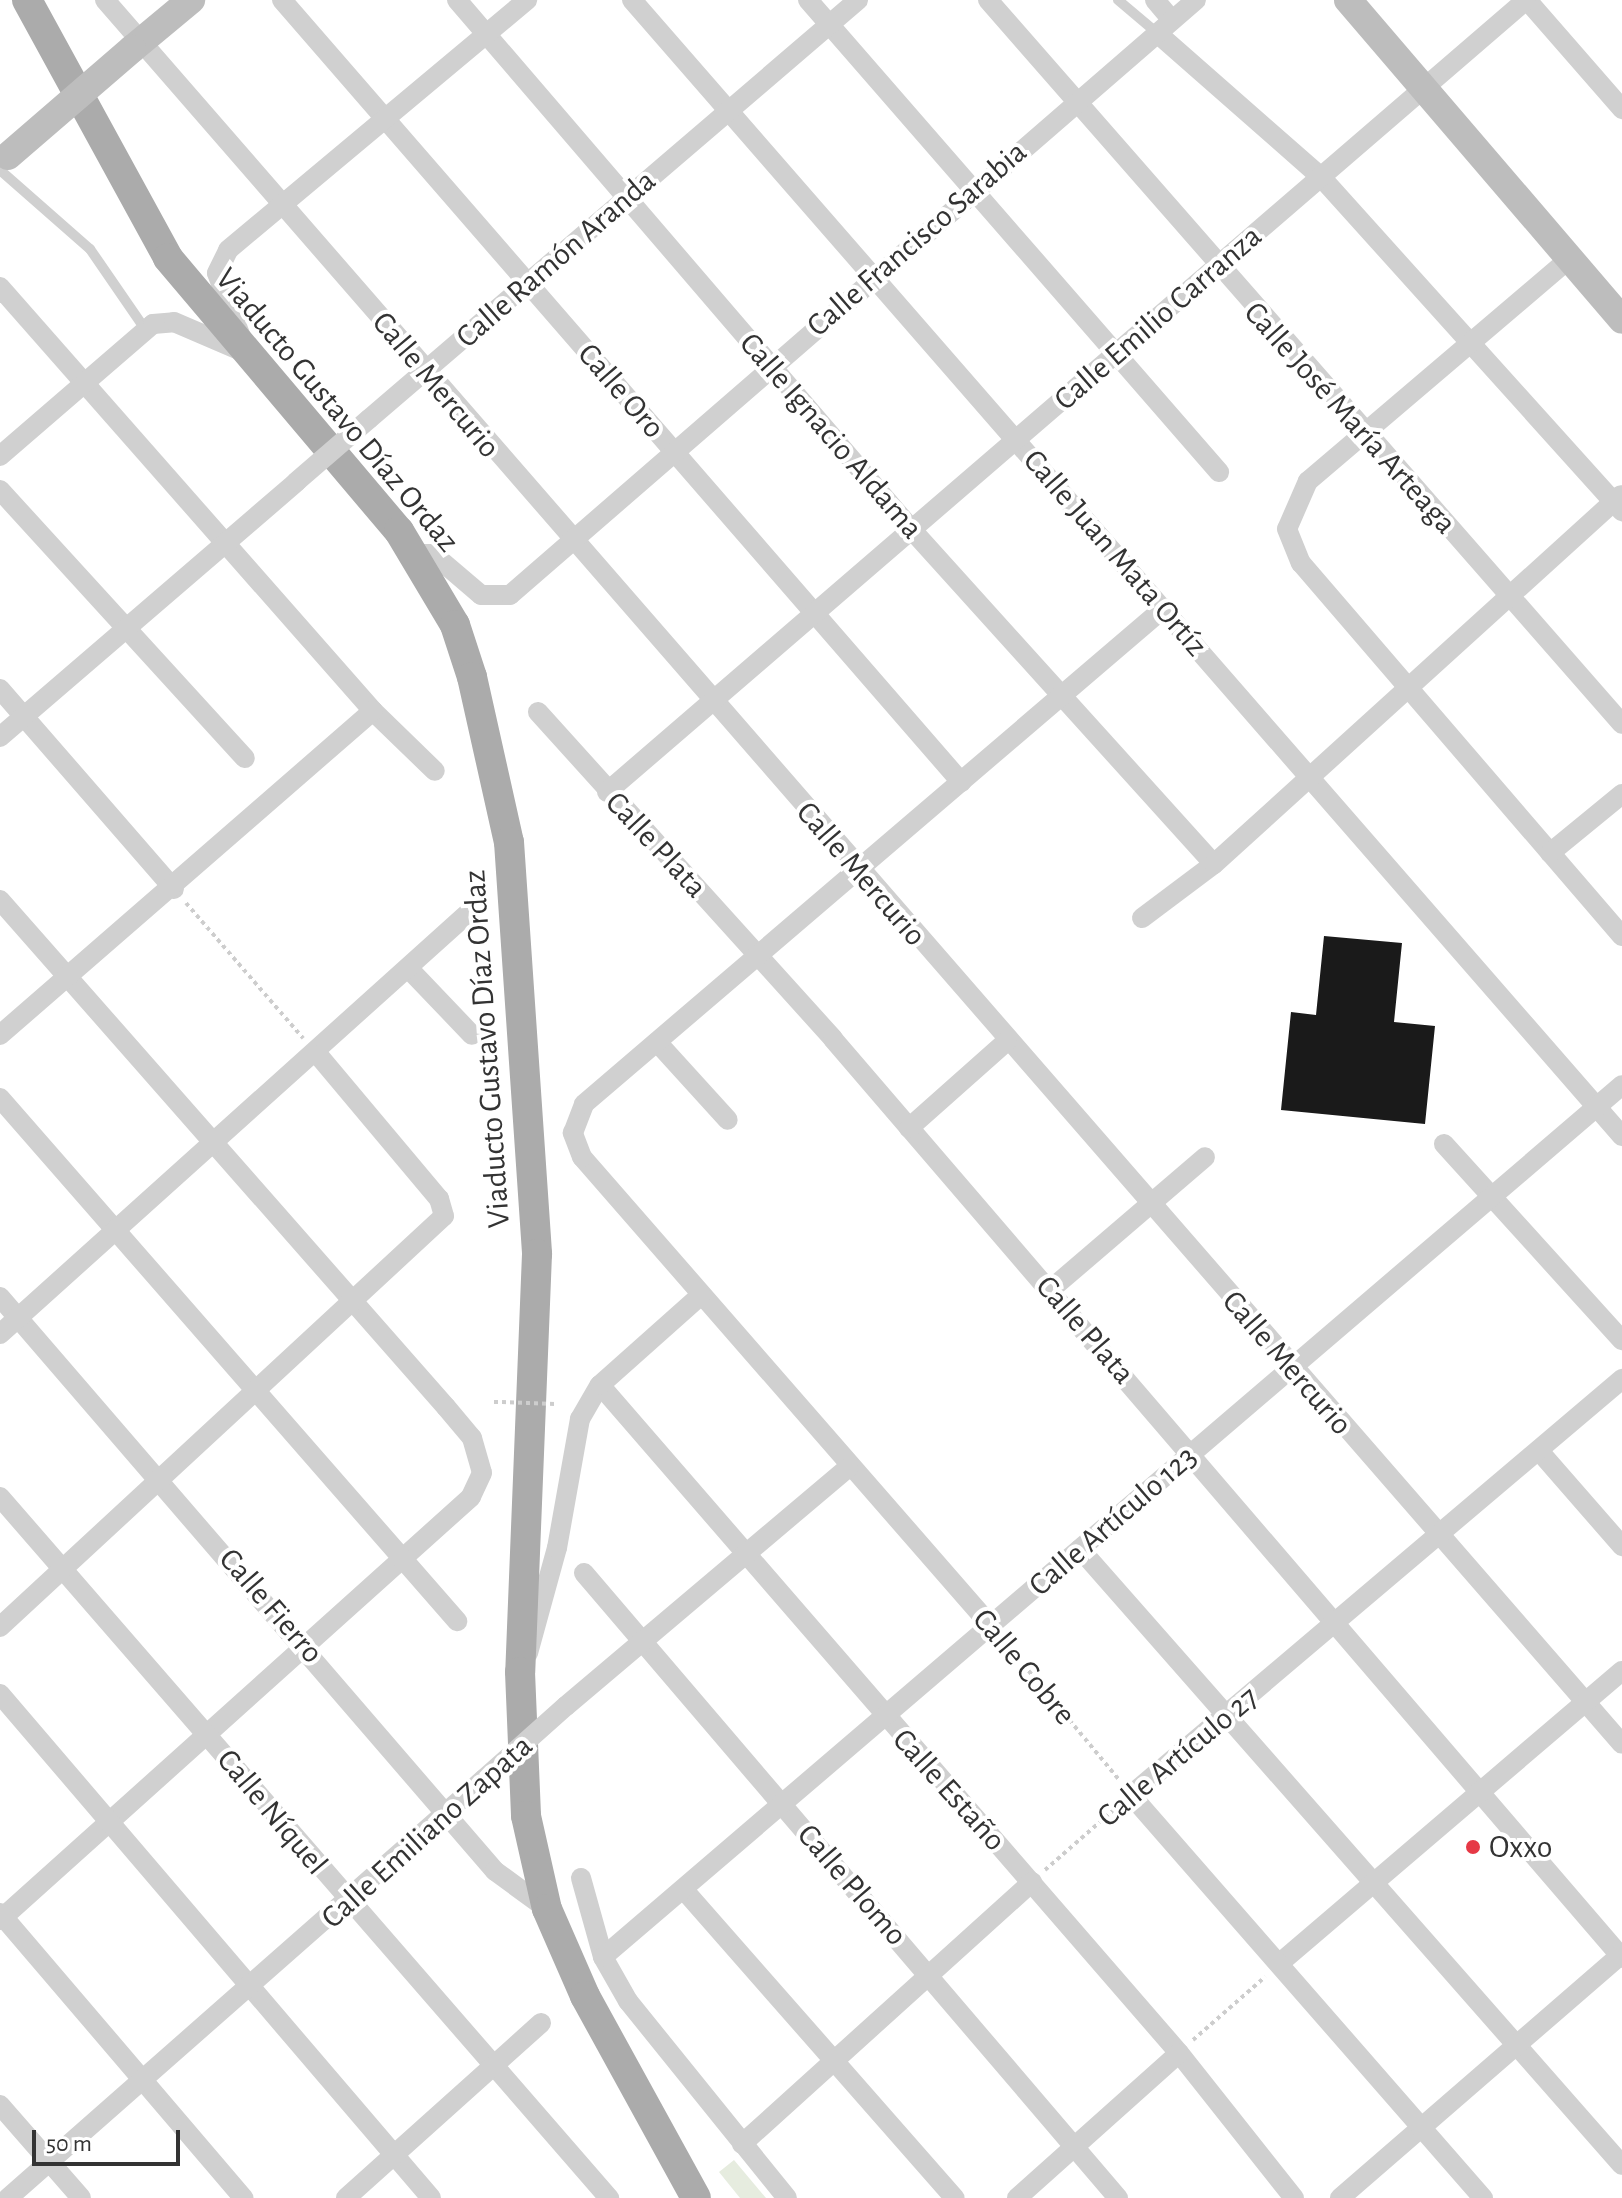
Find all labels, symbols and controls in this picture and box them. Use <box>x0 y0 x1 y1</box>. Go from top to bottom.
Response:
street label: Calle Francisco Sarabia <box>799 133 1035 345</box>
street label: Calle Ramón Aranda <box>448 162 664 356</box>
street label: Calle Emilio Carranza <box>1046 217 1270 419</box>
street label: Viaducto Gustavo Díaz Ordaz <box>207 260 467 560</box>
street label: Calle José María Arteaga <box>1236 294 1464 542</box>
street label: Calle Mercurio <box>364 304 508 466</box>
street label: Calle Ignacio Aldama <box>731 325 931 547</box>
street label: Calle Oro <box>569 336 673 446</box>
street label: Calle Juan Mata Ortíz <box>1015 442 1215 664</box>
street label: Calle Plata <box>597 784 715 906</box>
street label: Calle Mercurio <box>788 794 934 954</box>
street label: Viaducto Gustavo Díaz Ordaz <box>455 869 519 1229</box>
street label: Calle Plata <box>1027 1268 1143 1392</box>
street label: Calle Mercurio <box>1214 1283 1360 1443</box>
street label: Calle Artículo 123 <box>1021 1438 1205 1604</box>
street label: Calle Fierro <box>211 1541 331 1671</box>
street label: Calle Cobre <box>964 1601 1084 1733</box>
street label: Calle Artículo 27 <box>1089 1678 1267 1836</box>
street label: Calle Estaño <box>884 1721 1014 1859</box>
street label: Calle Emiliano Zapata <box>313 1727 541 1937</box>
street label: Calle Níquel <box>208 1741 336 1883</box>
street label: Calle Plomo <box>789 1816 915 1954</box>
place label: Oxxo <box>1489 1828 1552 1866</box>
marker: Oxxo <box>1464 1838 1482 1856</box>
scale bar <box>36 2114 184 2164</box>
text: 50 m <box>46 2132 92 2156</box>

